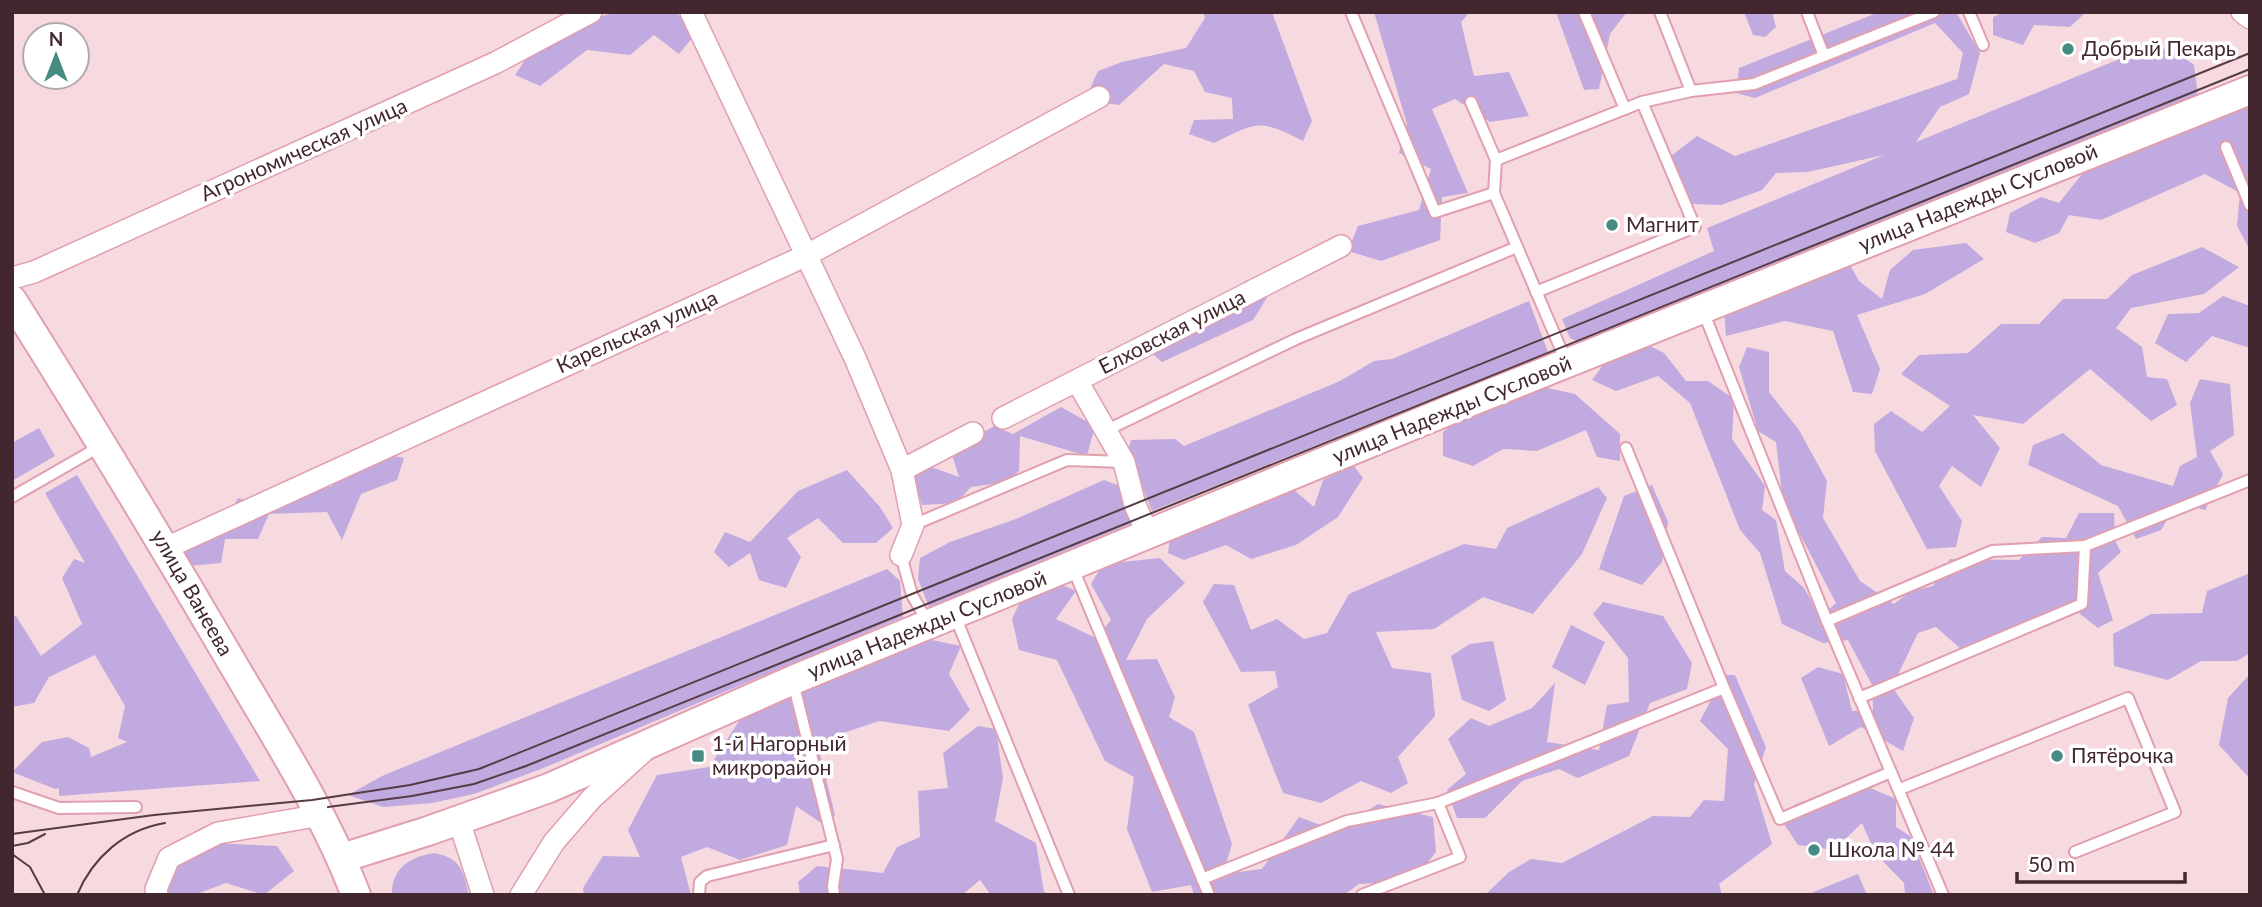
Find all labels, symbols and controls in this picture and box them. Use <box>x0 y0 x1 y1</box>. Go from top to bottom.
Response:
north arrow <box>21 21 91 91</box>
text: N <box>49 27 63 50</box>
place label: Добрый Пекарь <box>2082 35 2236 60</box>
marker: Добрый Пекарь <box>2060 41 2076 57</box>
street label: Агрономическая улица <box>196 92 411 205</box>
street label: улица Надежды Сусловой <box>1854 137 2101 256</box>
place label: Магнит <box>1626 211 1699 236</box>
marker: Магнит <box>1604 217 1620 233</box>
street label: Елховская улица <box>1094 283 1249 378</box>
street label: Карельская улица <box>552 284 721 377</box>
street label: улица Надежды Сусловой <box>1328 349 1575 468</box>
street label: улица Ванеева <box>147 525 239 660</box>
street label: улица Надежды Сусловой <box>803 564 1050 683</box>
place label: 1-й Нагорный микрорайон <box>712 730 847 779</box>
place label: Пятёрочка <box>2071 742 2174 767</box>
marker: 1-й Нагорный микрорайон <box>690 748 706 764</box>
marker: Пятёрочка <box>2049 748 2065 764</box>
place label: Школа № 44 <box>1828 836 1955 861</box>
scale bar <box>2017 841 2185 885</box>
marker: Школа № 44 <box>1806 842 1822 858</box>
text: 50 m <box>2028 851 2075 876</box>

